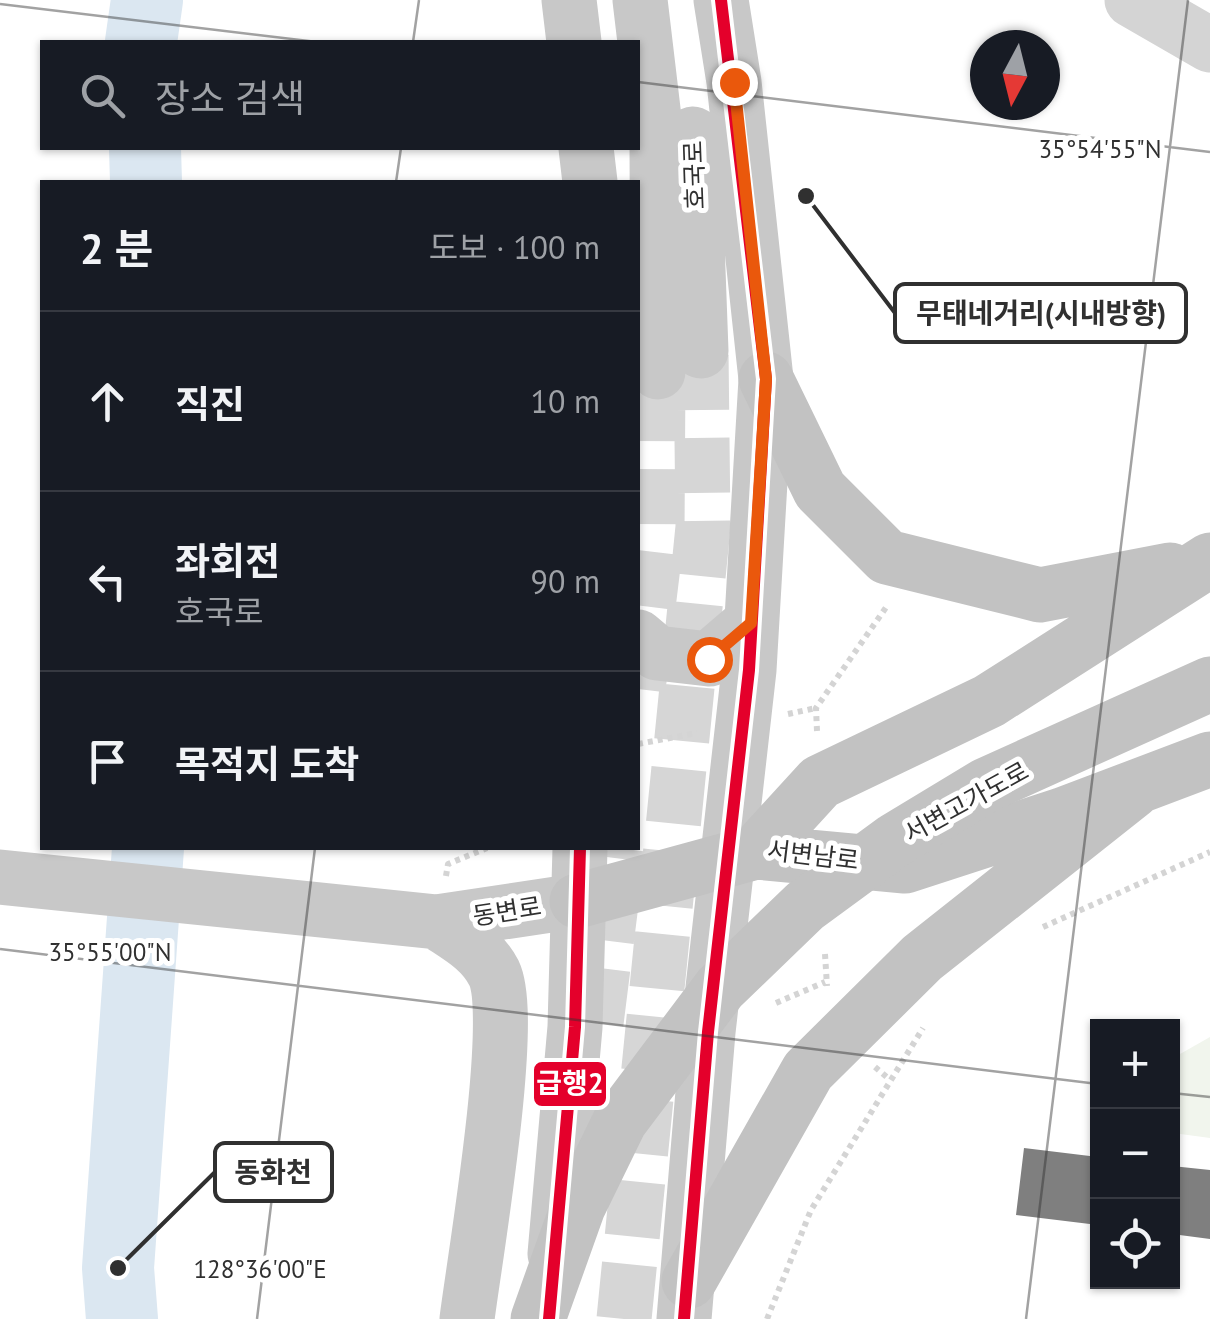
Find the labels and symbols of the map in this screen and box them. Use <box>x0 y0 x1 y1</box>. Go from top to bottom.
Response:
north arrow <box>970 30 1060 120</box>
route end <box>712 60 758 106</box>
text: 35°54'55"N <box>1038 133 1162 165</box>
street label: 호국로 <box>677 140 711 210</box>
callout: 무태네거리(시내방향) <box>895 284 1186 342</box>
text: 무태네거리(시내방향) <box>916 294 1166 331</box>
route start <box>687 637 733 683</box>
street label: 서변고가도로 <box>898 755 1034 849</box>
street label: 서변남로 <box>765 834 861 876</box>
street label: 동변로 <box>470 890 544 932</box>
text: 35°55'00"N <box>48 936 172 968</box>
line badge: 급행2 <box>532 1060 608 1108</box>
text: 급행2 <box>536 1064 604 1101</box>
callout: 동화천 <box>215 1143 332 1201</box>
text: 동화천 <box>234 1153 312 1190</box>
text: 128°36'00"E <box>193 1253 327 1285</box>

